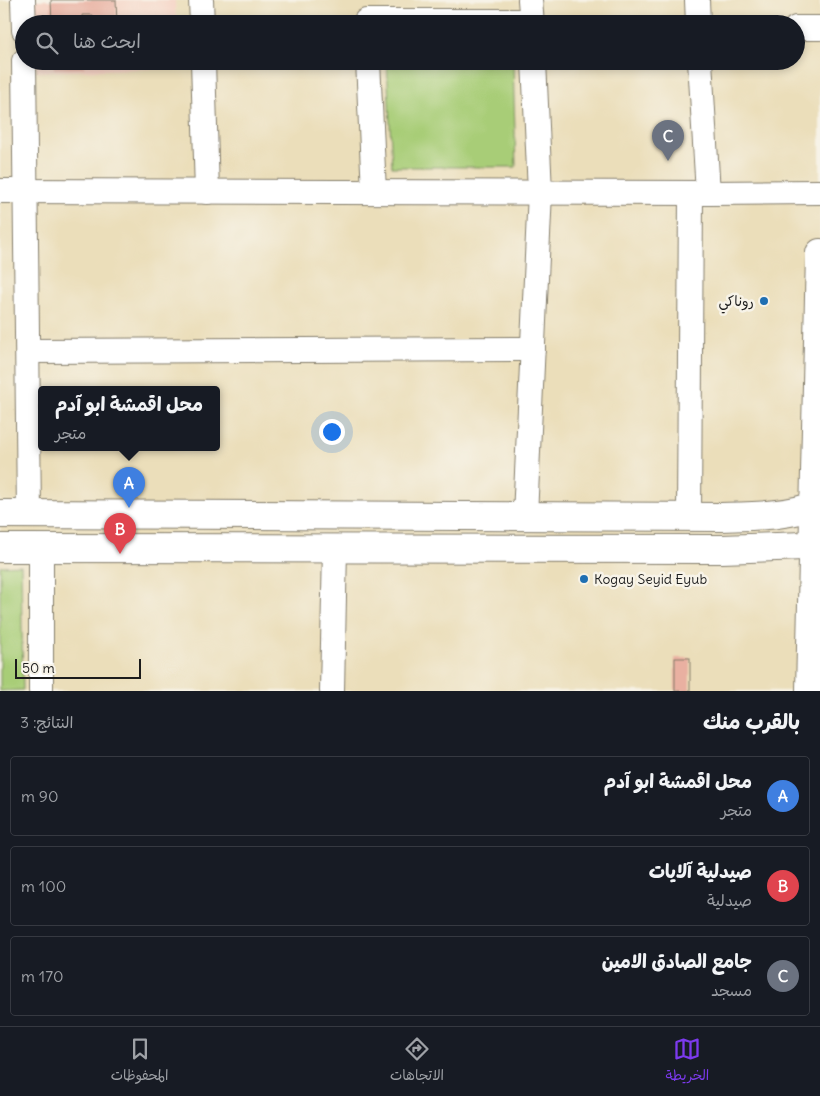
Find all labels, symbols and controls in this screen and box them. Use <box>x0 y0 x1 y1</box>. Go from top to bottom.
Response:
search box <box>15 15 805 70</box>
icon: search <box>33 29 61 57</box>
text: ابحث هنا <box>73 29 141 53</box>
pin: C <box>652 120 684 161</box>
place label: روناكي <box>718 292 754 314</box>
marker: روناكي <box>758 295 770 307</box>
popup <box>38 386 220 451</box>
text: محل اقمشة ابو آدم <box>55 392 203 416</box>
your location <box>319 419 345 445</box>
text: متجر <box>55 423 86 443</box>
pin: A <box>113 467 145 508</box>
pin: B <box>104 513 136 554</box>
place label: Kogay Seyid Eyub <box>594 570 707 588</box>
marker: Kogay Seyid Eyub <box>578 573 590 585</box>
scale bar <box>15 656 141 679</box>
text: 50 m <box>22 659 55 677</box>
text: بالقرب منك <box>703 708 800 735</box>
text: النتائج: 3 <box>20 712 73 732</box>
text: محل اقمشة ابو آدم <box>604 769 752 793</box>
text: 90 m <box>21 786 59 806</box>
text: A <box>778 786 788 806</box>
text: متجر <box>721 800 752 820</box>
text: صيدلية آلايات <box>649 859 752 883</box>
text: 100 m <box>21 876 66 896</box>
text: B <box>778 876 788 896</box>
text: صيدلية <box>707 890 752 910</box>
text: جامع الصادق الامين <box>602 949 752 973</box>
text: 170 m <box>21 966 64 986</box>
text: C <box>778 966 788 986</box>
text: مسجد <box>711 980 752 1000</box>
tab: المحفوظات <box>111 1035 168 1088</box>
tab: الاتجاهات <box>390 1035 444 1088</box>
tab: الخريطة <box>666 1035 709 1088</box>

